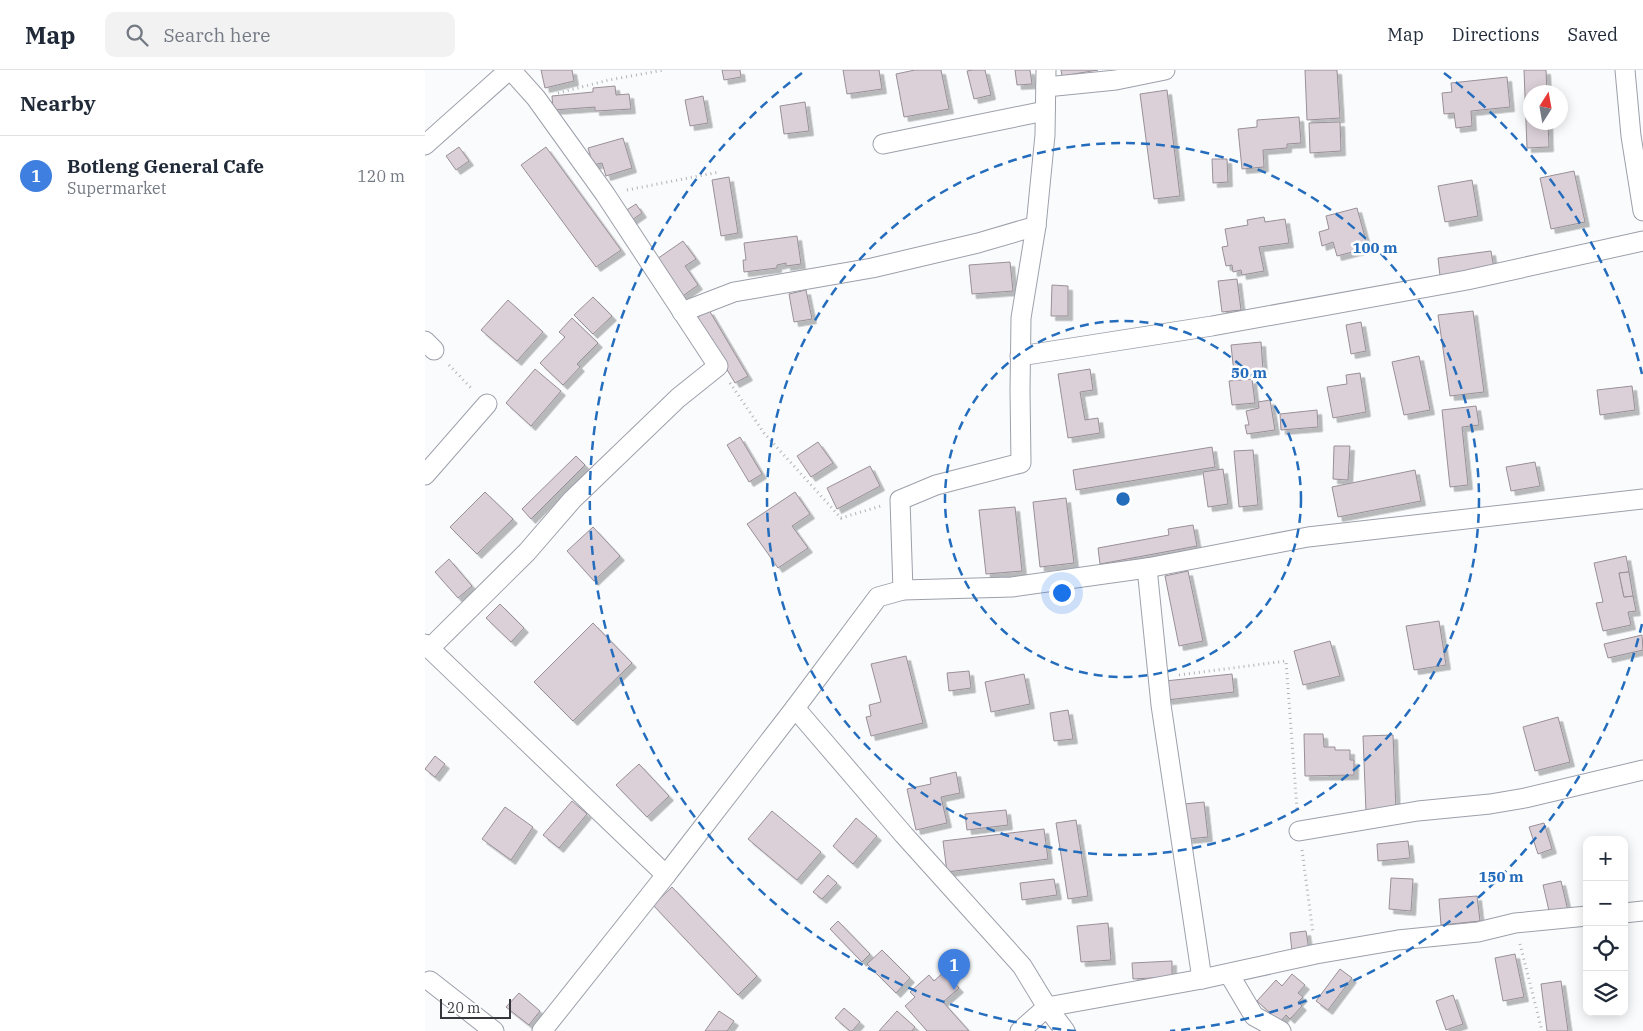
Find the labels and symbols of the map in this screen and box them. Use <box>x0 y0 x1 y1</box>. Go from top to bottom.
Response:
north arrow <box>1523 85 1568 130</box>
text: 100 m <box>1352 238 1398 257</box>
text: 50 m <box>1231 363 1267 382</box>
centre of rings <box>1114 490 1132 508</box>
your location <box>1049 580 1075 606</box>
text: 150 m <box>1478 867 1524 886</box>
pin: 1 <box>938 949 970 990</box>
scale bar <box>440 996 511 1019</box>

